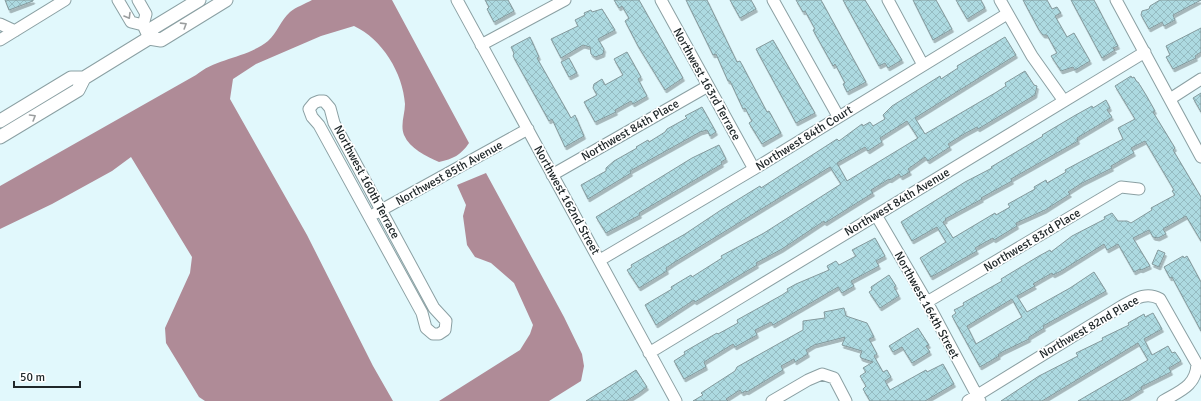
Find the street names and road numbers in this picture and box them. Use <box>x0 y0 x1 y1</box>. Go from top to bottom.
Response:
street label: Northwest 163rd Terrace <box>669 25 744 143</box>
street label: Northwest 84th Place <box>579 96 682 165</box>
street label: Northwest 84th Court <box>753 103 855 174</box>
street label: Northwest 160th Terrace <box>330 123 403 242</box>
street label: Northwest 85th Avenue <box>393 138 505 209</box>
street label: Northwest 162nd Street <box>530 143 603 257</box>
street label: Northwest 84th Avenue <box>842 165 953 240</box>
street label: Northwest 83rd Place <box>981 206 1083 275</box>
street label: Northwest 164th Street <box>891 249 962 361</box>
street label: Northwest 82nd Place <box>1037 293 1142 362</box>

